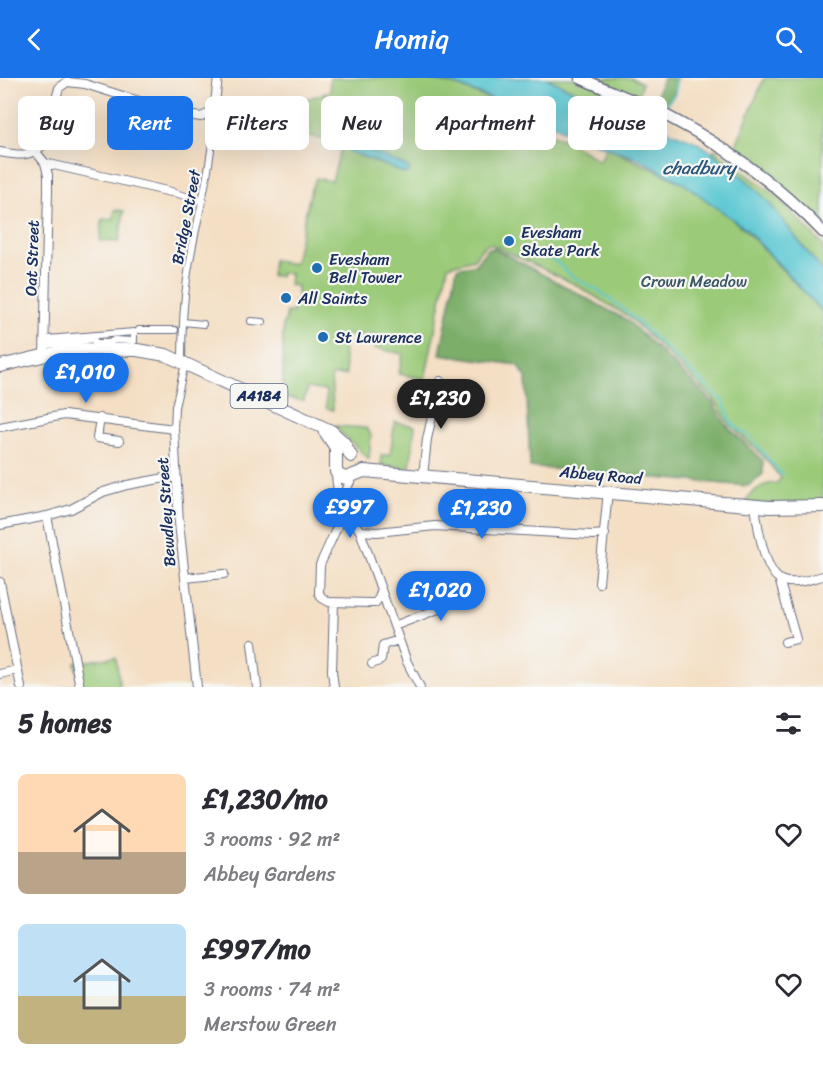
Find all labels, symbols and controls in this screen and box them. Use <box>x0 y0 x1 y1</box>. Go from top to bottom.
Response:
text: Homiq <box>374 15 449 63</box>
icon: back <box>18 23 51 56</box>
icon: search <box>772 23 805 56</box>
chip: Buy <box>18 96 95 150</box>
chip: Rent <box>107 96 193 150</box>
chip: Filters <box>205 96 309 150</box>
chip: New <box>321 96 403 150</box>
chip: Apartment <box>415 96 556 150</box>
chip: House <box>568 96 667 150</box>
water label: chadbury <box>662 152 738 184</box>
street label: Bridge Street <box>163 167 209 267</box>
place label: Evesham Skate Park <box>521 218 600 265</box>
street label: Oat Street <box>16 219 48 297</box>
marker: Evesham Skate Park <box>502 234 516 248</box>
place label: Evesham Bell Tower <box>329 245 403 292</box>
marker: Evesham Bell Tower <box>310 261 324 275</box>
park label: Crown Meadow <box>641 267 747 296</box>
place label: All Saints <box>297 284 368 313</box>
marker: All Saints <box>279 291 293 305</box>
place label: St Lawrence <box>335 323 422 352</box>
marker: St Lawrence <box>316 330 330 344</box>
pin: £1,010 <box>37 353 135 404</box>
text: £1,010 <box>57 355 115 390</box>
pin: £1,230 <box>392 379 490 430</box>
text: £1,230 <box>411 381 471 416</box>
road number: A4184 <box>230 384 288 408</box>
street label: Bewdley Street <box>148 456 184 568</box>
street label: Abbey Road <box>558 457 645 493</box>
pin: £997 <box>314 488 386 539</box>
pin: £1,230 <box>433 489 531 540</box>
text: £997 <box>327 490 373 525</box>
text: £1,230 <box>452 491 512 526</box>
pin: £1,020 <box>392 571 490 622</box>
text: £1,020 <box>410 573 472 608</box>
text: 5 homes <box>18 700 111 746</box>
icon: filters <box>772 707 805 740</box>
text: £1,230/mo <box>204 776 328 822</box>
icon: home <box>66 798 138 870</box>
icon: heart <box>772 818 805 851</box>
text: 3 rooms · 92 m² <box>204 822 340 857</box>
text: Abbey Gardens <box>204 857 335 892</box>
text: £997/mo <box>204 926 311 972</box>
icon: home <box>66 948 138 1020</box>
icon: heart <box>772 968 805 1001</box>
text: 3 rooms · 74 m² <box>204 972 340 1007</box>
text: Merstow Green <box>204 1007 337 1042</box>

